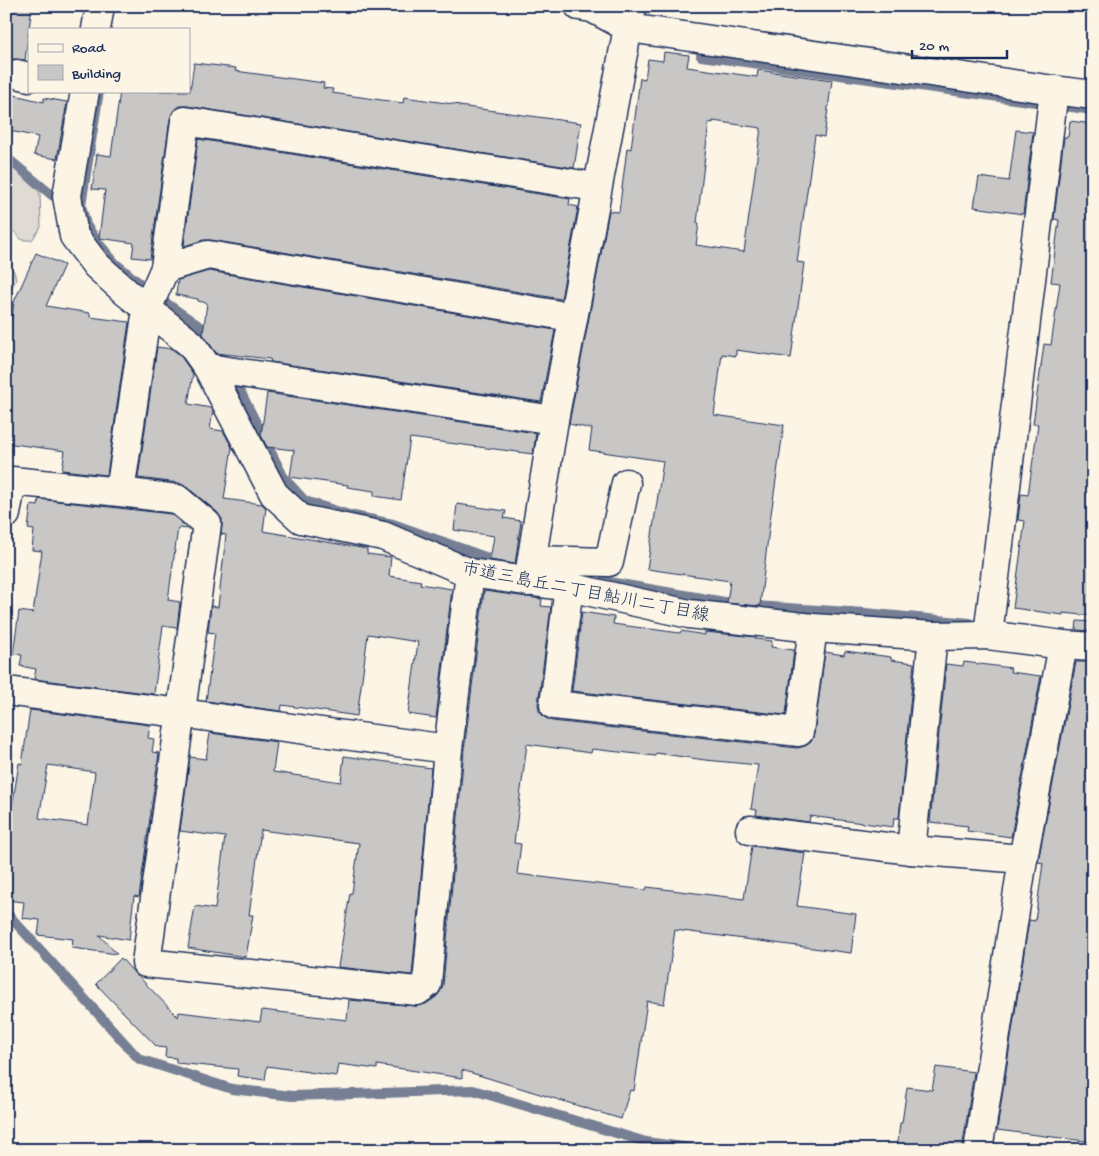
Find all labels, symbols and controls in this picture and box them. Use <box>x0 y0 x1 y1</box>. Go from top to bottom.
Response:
legend <box>28 28 190 92</box>
scale bar <box>912 28 1006 60</box>
text: 20 m <box>919 38 949 56</box>
text: Road <box>72 40 106 58</box>
text: Building <box>71 66 121 84</box>
street label: 市道三島丘二丁目鮎川二丁目線 <box>460 558 711 628</box>

